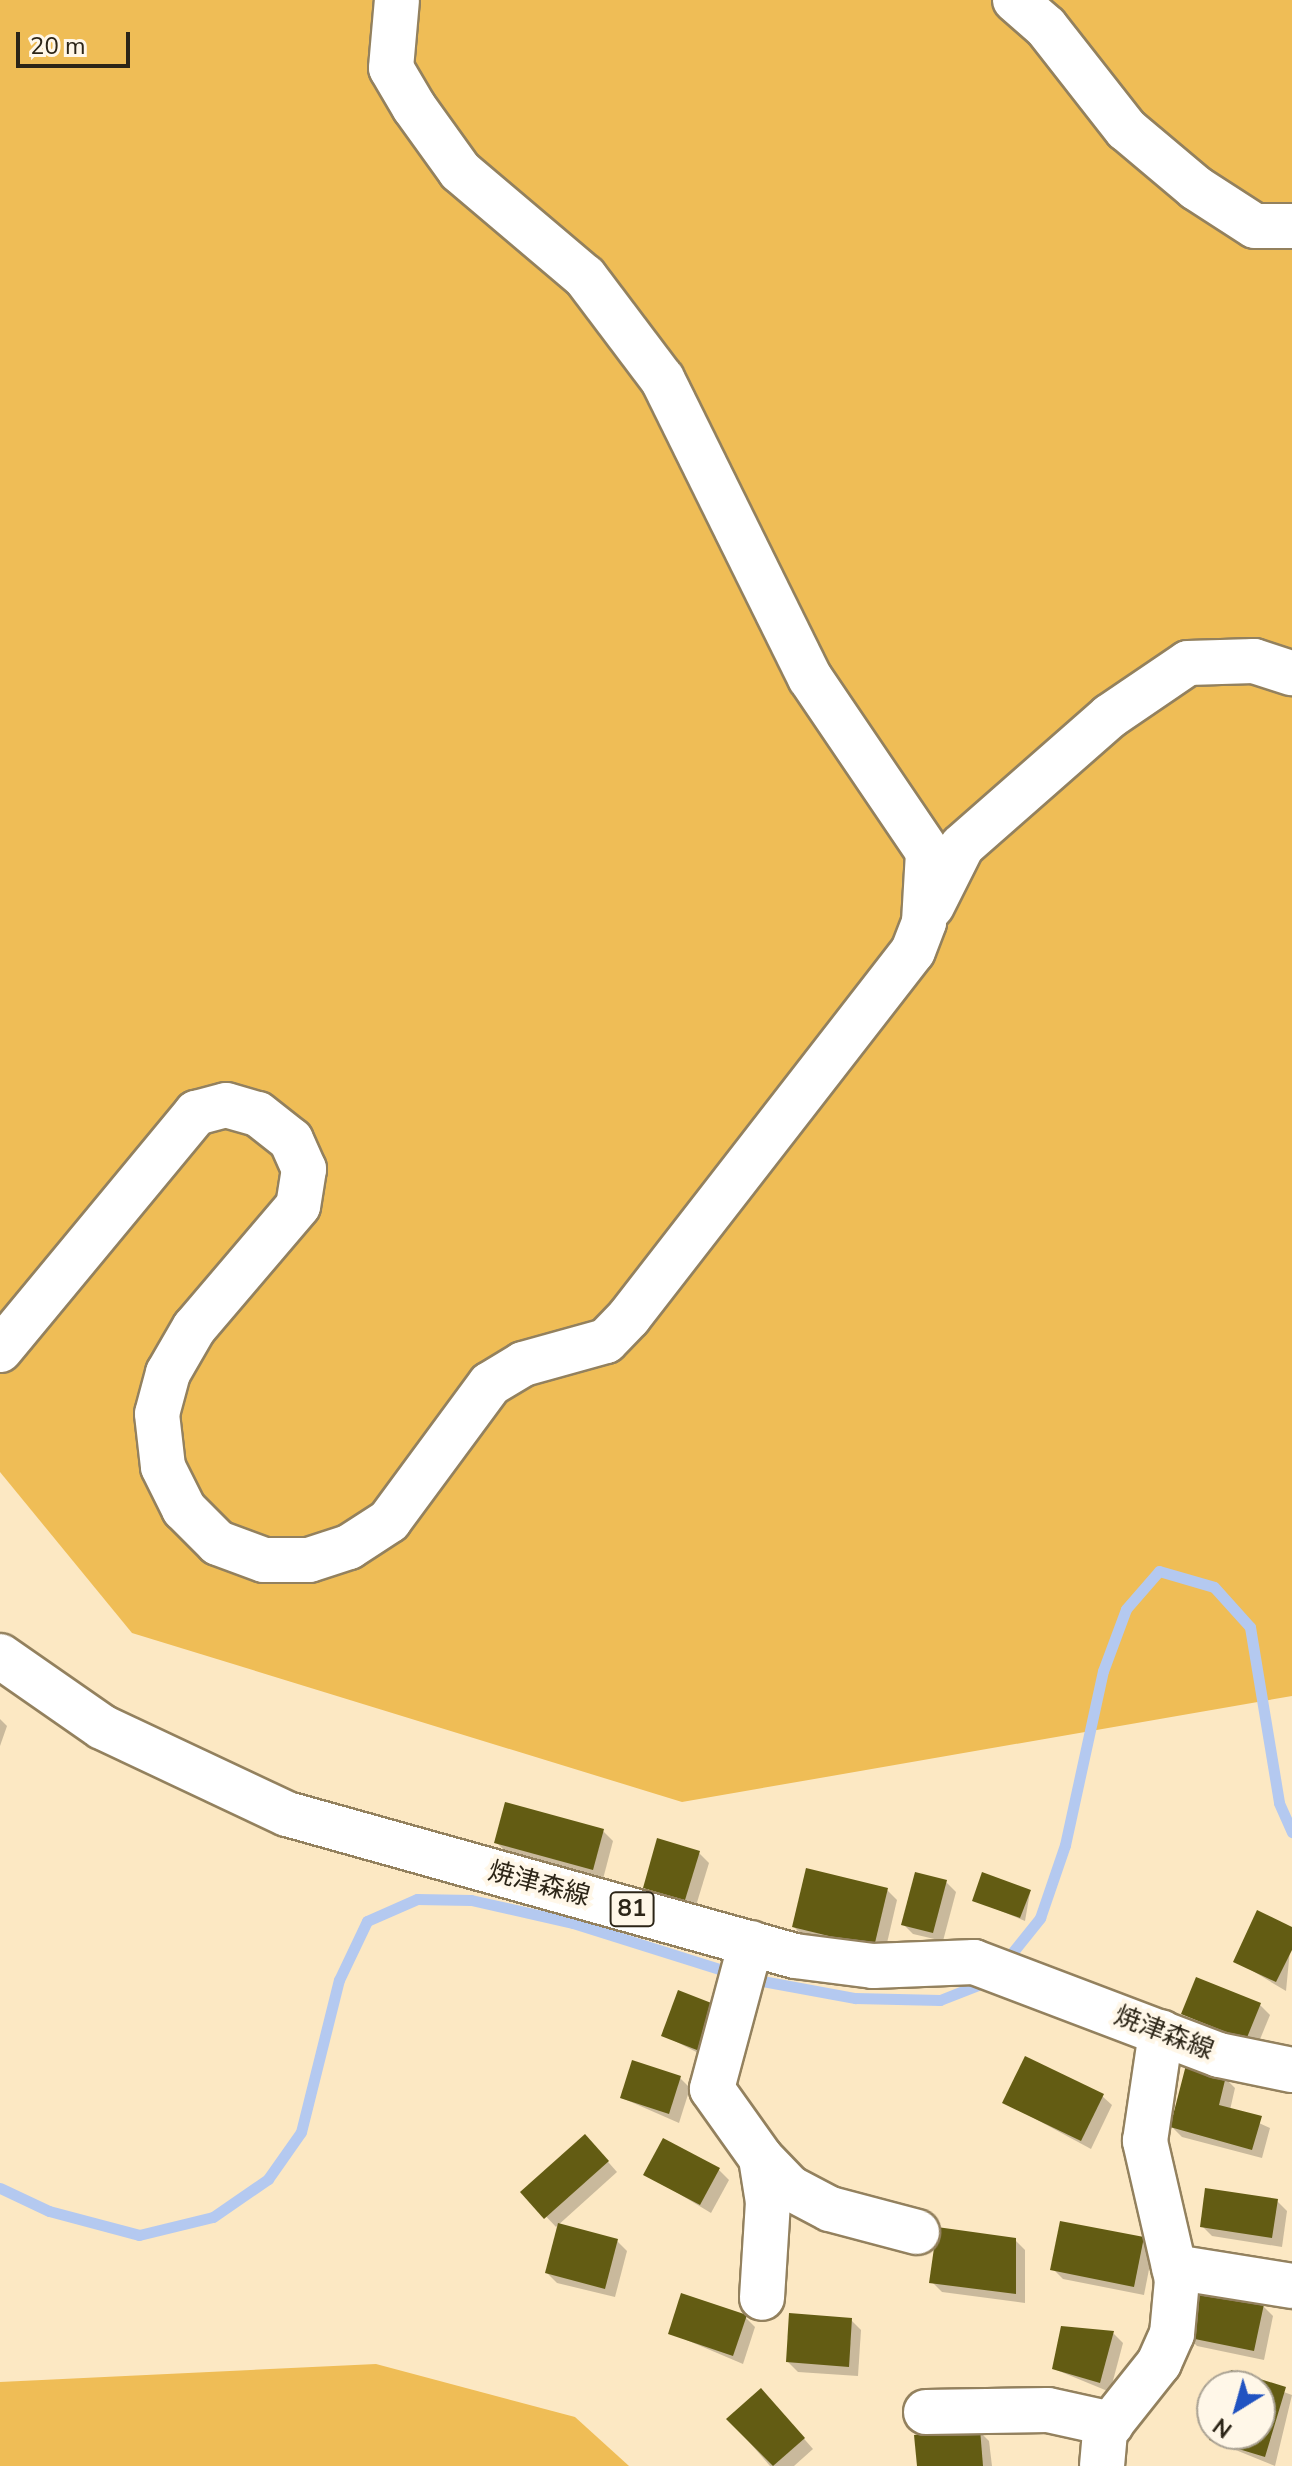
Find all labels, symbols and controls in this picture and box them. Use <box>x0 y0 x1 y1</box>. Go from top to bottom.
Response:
scale bar <box>20 16 134 66</box>
text: 20 m <box>30 30 86 62</box>
street label: 焼津森線 <box>485 1855 593 1913</box>
road number: 81 <box>608 1889 656 1929</box>
street label: 焼津森線 <box>1110 2000 1218 2066</box>
north arrow <box>1196 2370 1276 2450</box>
text: N <box>1207 2411 1238 2445</box>

